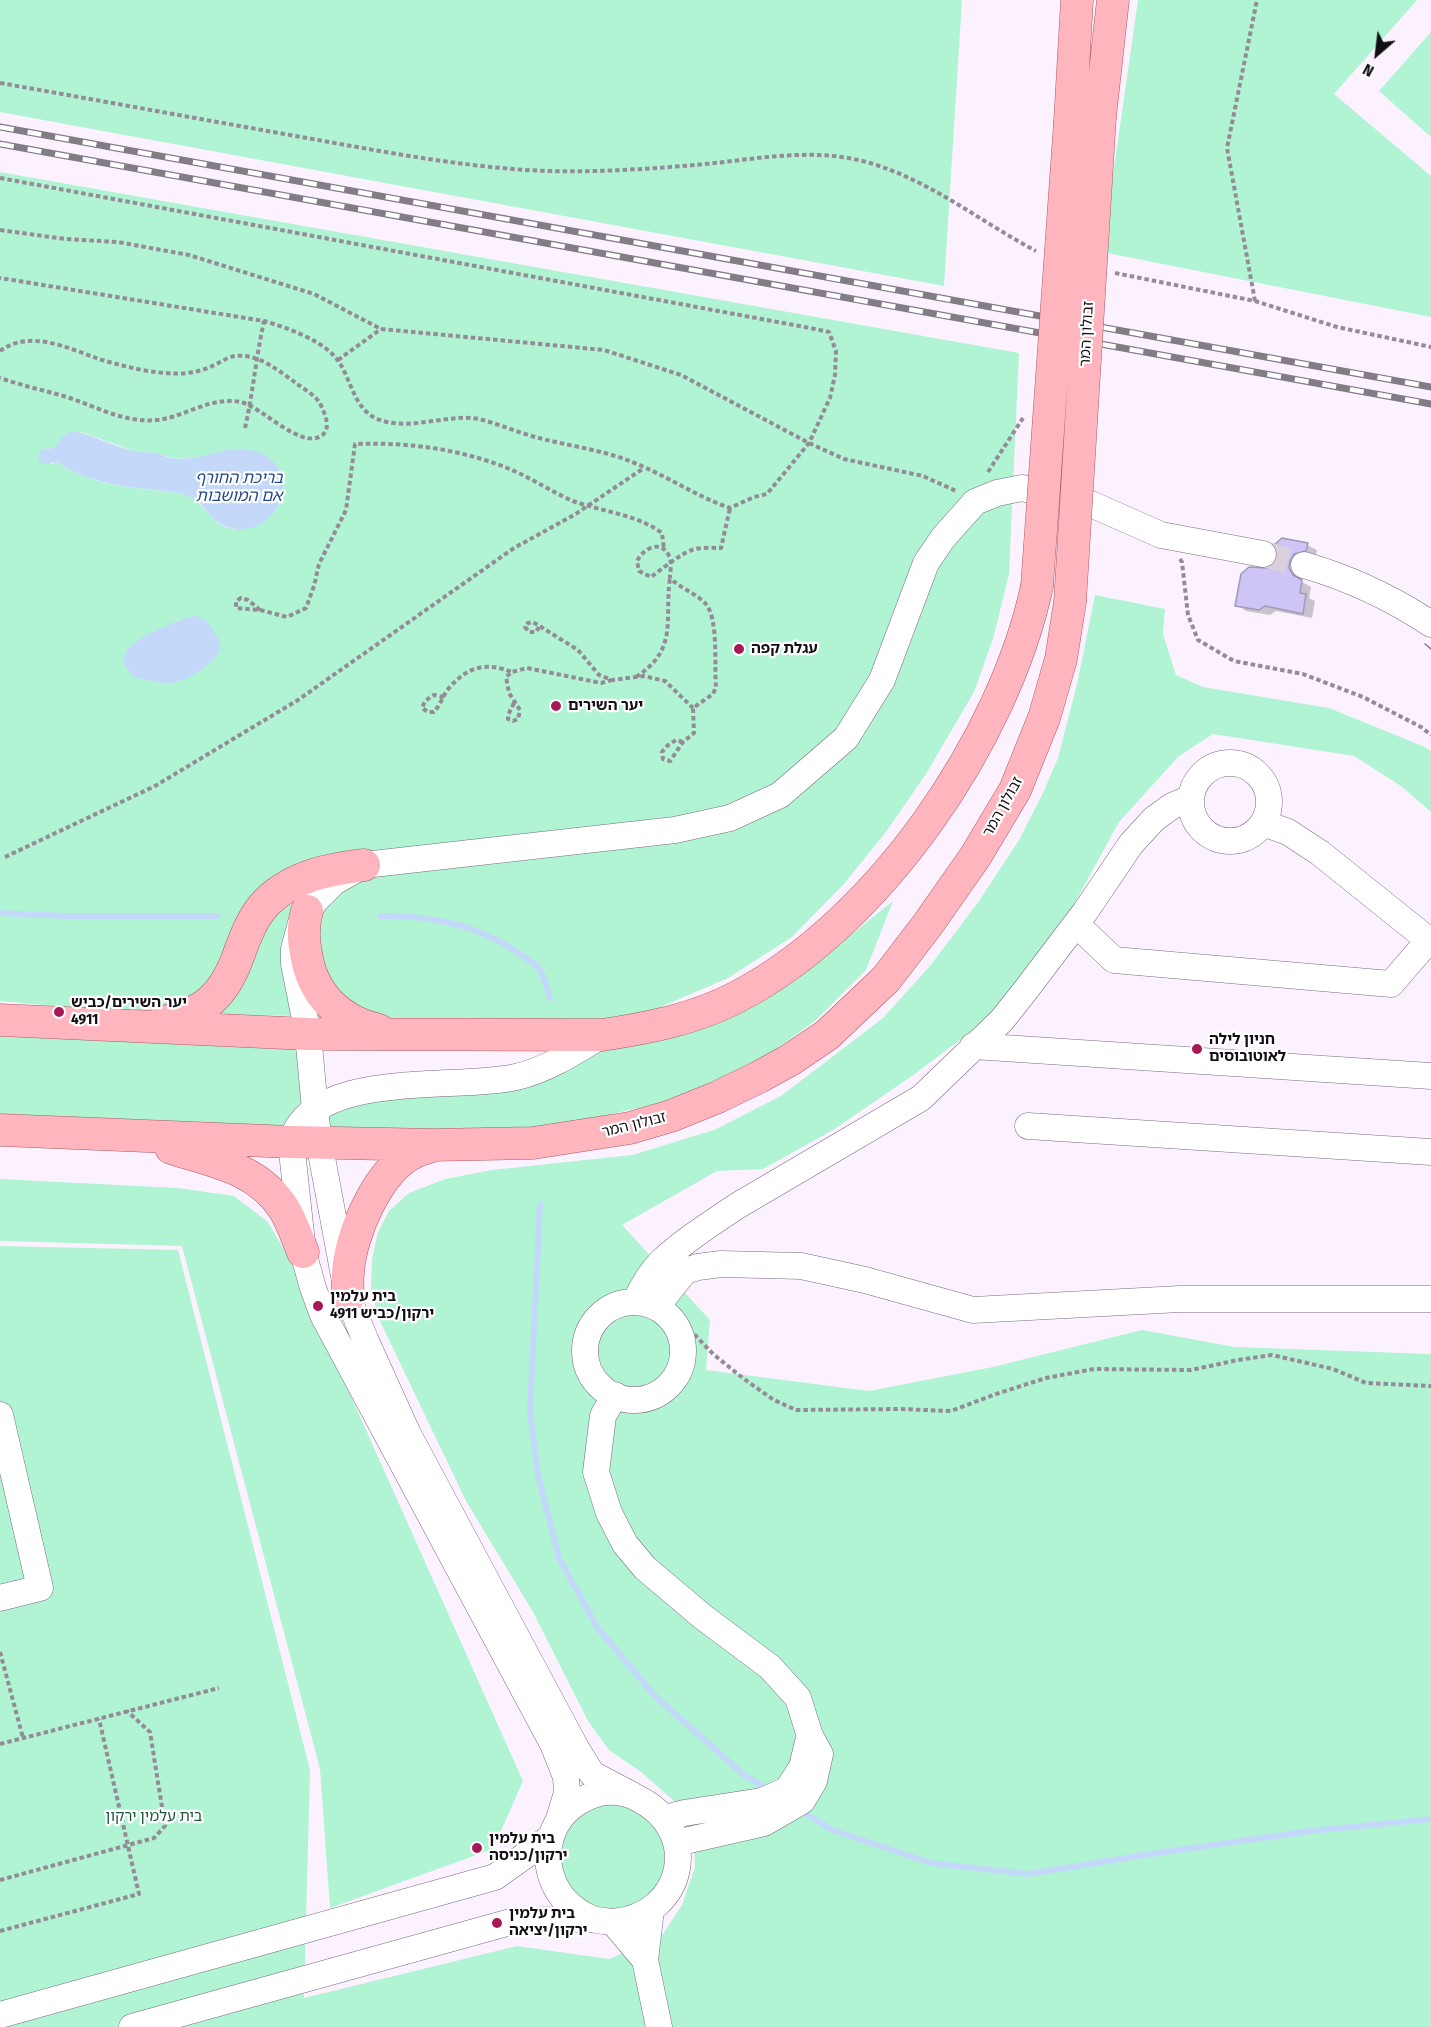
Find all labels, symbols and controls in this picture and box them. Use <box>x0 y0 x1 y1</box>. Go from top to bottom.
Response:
north arrow <box>1347 24 1407 84</box>
text: N <box>1360 60 1377 81</box>
street label: זבולון המר <box>1076 301 1098 367</box>
water label: בריכת החורף אם המושבות <box>195 469 283 507</box>
place label: עגלת קפה <box>751 640 818 658</box>
marker: עגלת קפה <box>732 642 746 656</box>
place label: יער השירים <box>568 697 643 715</box>
marker: יער השירים <box>549 699 563 713</box>
street label: זבולון המר <box>979 774 1027 840</box>
place label: יער השירים/כביש 4911 <box>71 994 187 1029</box>
marker: יער השירים/כביש 4911 <box>52 1005 66 1019</box>
place label: חניון לילה לאוטובוסים <box>1209 1031 1286 1066</box>
marker: חניון לילה לאוטובוסים <box>1190 1042 1204 1056</box>
street label: זבולון המר <box>600 1108 668 1142</box>
place label: בית עלמין ירקון/כביש 4911 <box>330 1288 434 1323</box>
marker: בית עלמין ירקון/כביש 4911 <box>311 1299 325 1313</box>
park label: בית עלמין ירקון <box>106 1808 202 1826</box>
place label: בית עלמין ירקון/כניסה <box>489 1830 568 1865</box>
marker: בית עלמין ירקון/כניסה <box>470 1841 484 1855</box>
place label: בית עלמין ירקון/יציאה <box>509 1905 588 1940</box>
marker: בית עלמין ירקון/יציאה <box>490 1916 504 1930</box>

